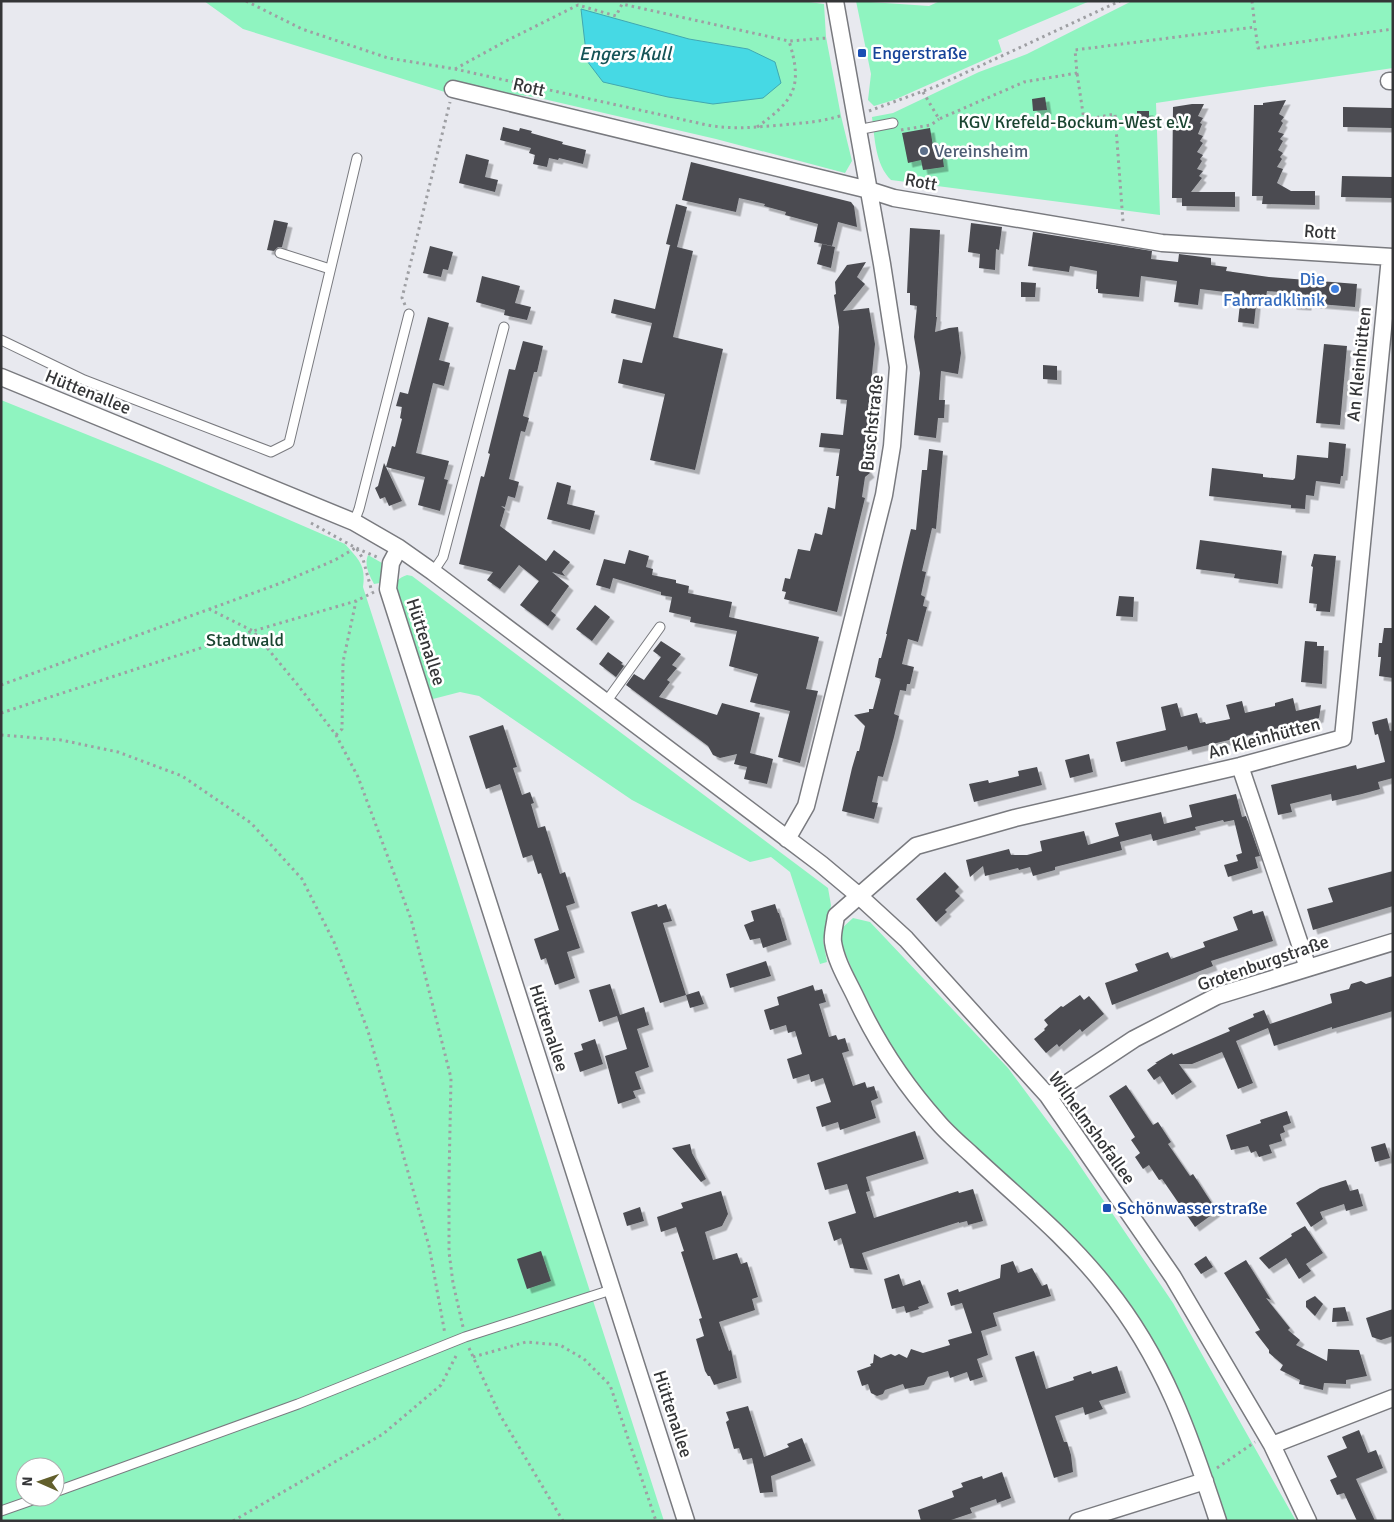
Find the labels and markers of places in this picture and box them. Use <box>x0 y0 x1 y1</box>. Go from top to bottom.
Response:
place label: Engerstraße <box>872 42 967 64</box>
marker: Engerstraße <box>856 47 868 59</box>
place label: Vereinsheim <box>934 140 1028 162</box>
marker: Vereinsheim <box>918 145 930 157</box>
place label: Die Fahrradklinik <box>1223 268 1325 311</box>
marker: Die Fahrradklinik <box>1329 283 1341 295</box>
place label: Schönwasserstraße <box>1117 1197 1268 1219</box>
marker: Schönwasserstraße <box>1101 1202 1113 1214</box>

